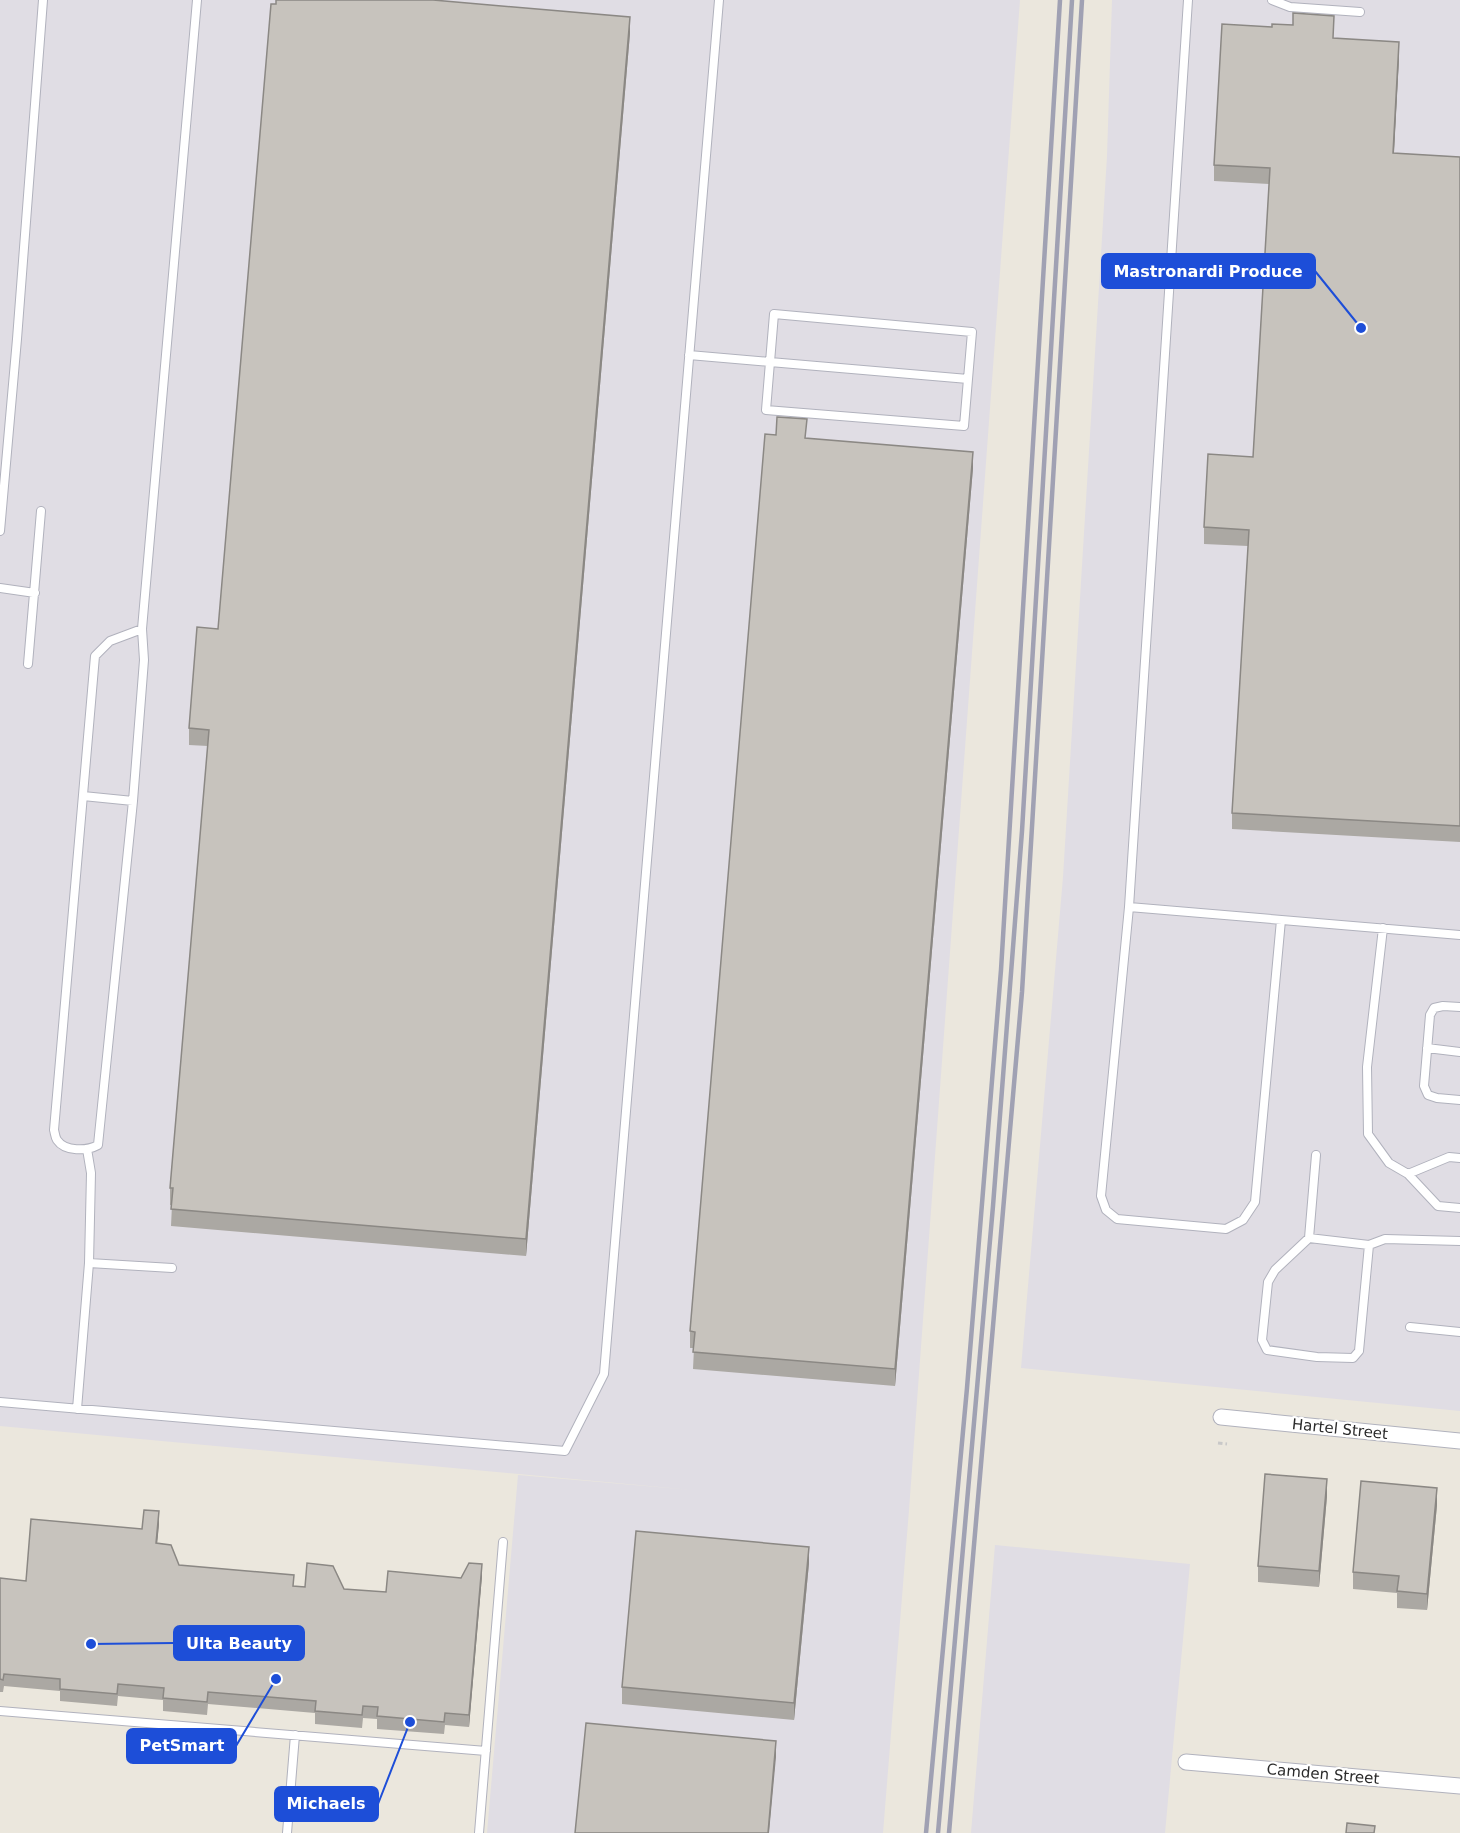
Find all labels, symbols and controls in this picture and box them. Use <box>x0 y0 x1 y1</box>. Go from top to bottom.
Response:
callout: Mastronardi Produce <box>1102 254 1315 288</box>
text: Mastronardi Produce <box>1113 262 1303 281</box>
street label: Hartel Street <box>1291 1415 1389 1443</box>
callout: Ulta Beauty <box>174 1626 304 1660</box>
text: Ulta Beauty <box>186 1634 292 1653</box>
callout: PetSmart <box>127 1729 236 1763</box>
text: PetSmart <box>140 1736 225 1755</box>
street label: Camden Street <box>1266 1760 1380 1788</box>
callout: Michaels <box>275 1787 378 1821</box>
text: Michaels <box>287 1794 365 1813</box>

